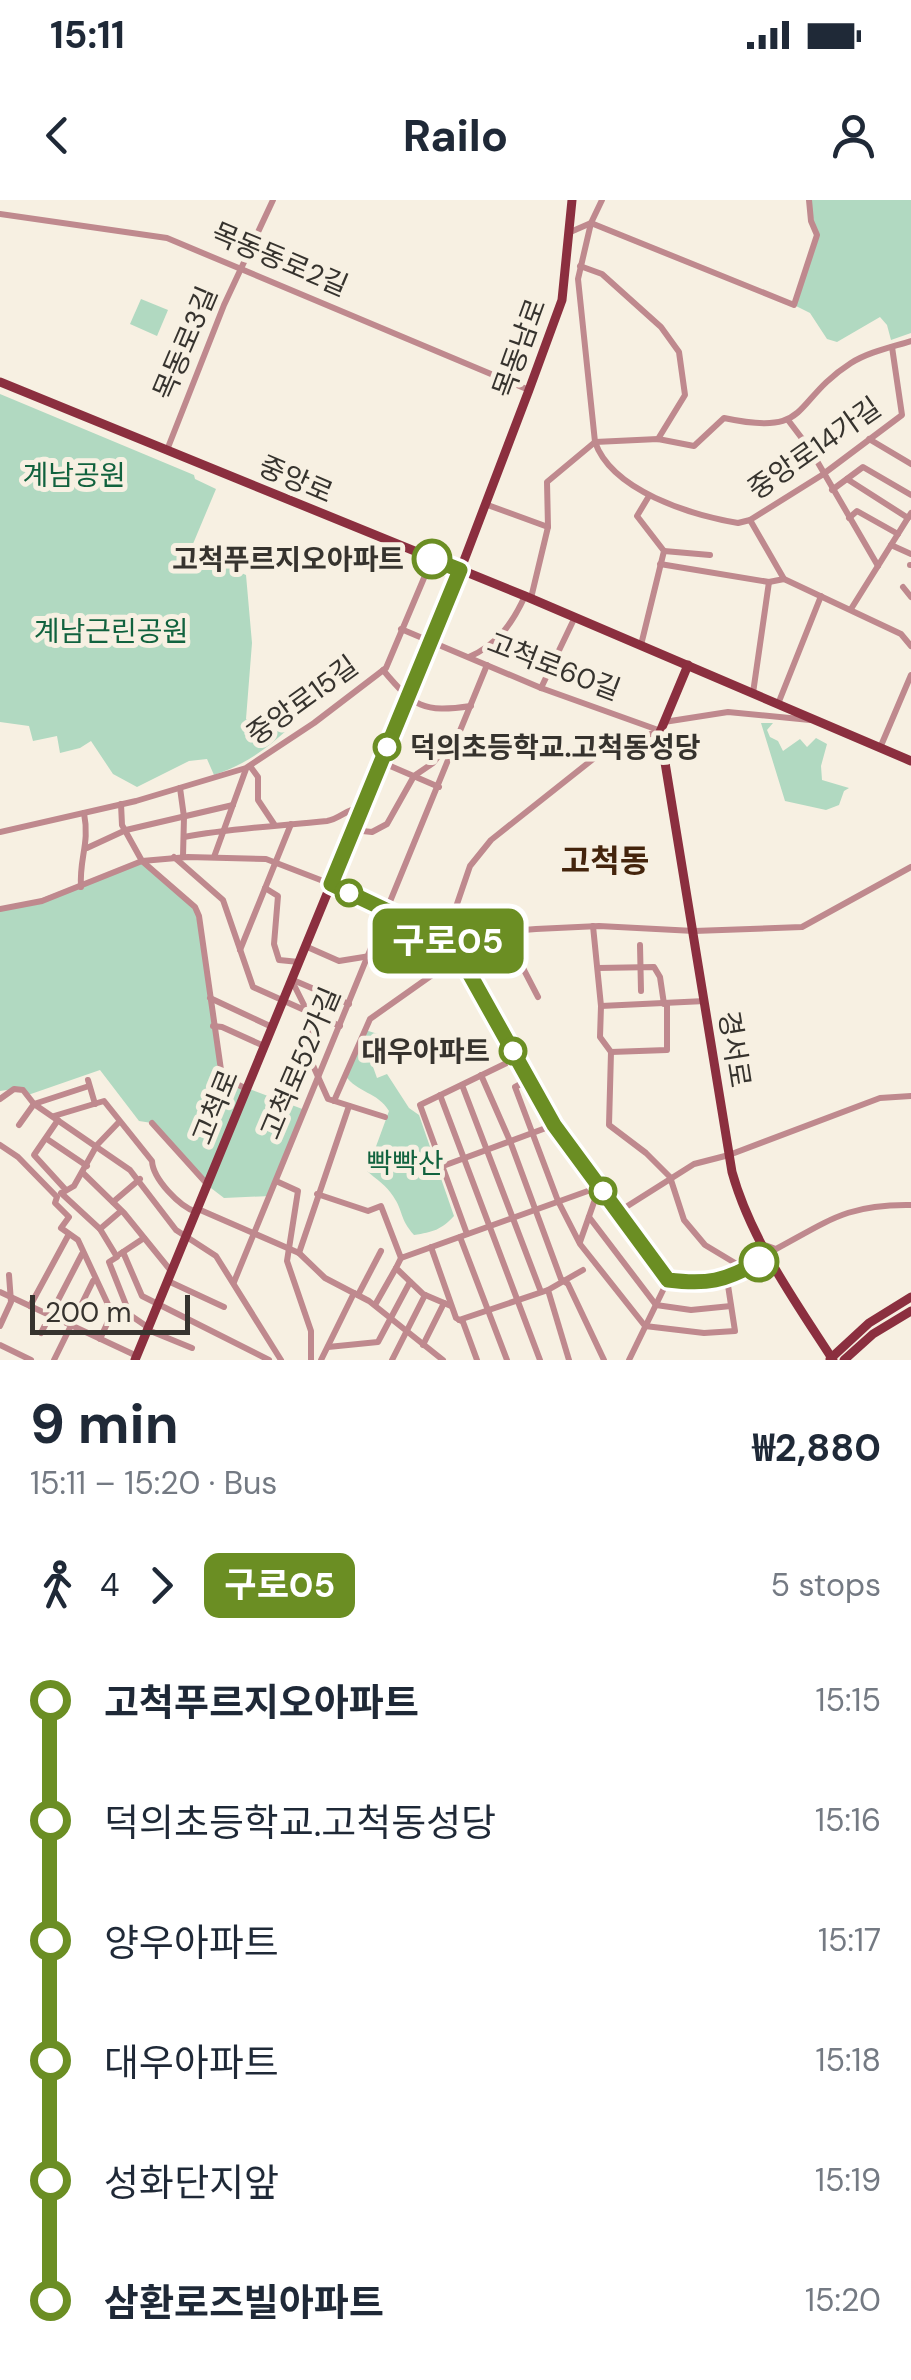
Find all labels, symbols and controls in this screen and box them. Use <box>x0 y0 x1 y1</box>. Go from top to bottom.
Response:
text: 15:11 <box>50 10 125 60</box>
text: Railo <box>403 106 508 165</box>
icon: back <box>30 108 85 163</box>
icon: person <box>826 108 881 163</box>
street label: 목동동로2길 <box>206 214 354 305</box>
street label: 목동로3길 <box>145 281 226 405</box>
street label: 목동남로 <box>484 293 554 403</box>
street label: 중앙로14가길 <box>740 389 888 508</box>
street label: 중앙로 <box>253 447 339 512</box>
park label: 계남공원 <box>22 457 126 494</box>
marker: 고척푸르지오아파트 <box>413 540 451 578</box>
place label: 고척푸르지오아파트 <box>172 541 404 578</box>
park label: 계남근린공원 <box>34 613 188 650</box>
street label: 고척로60길 <box>482 624 626 709</box>
street label: 중앙로15길 <box>239 648 365 753</box>
place label: 덕의초등학교.고척동성당 <box>410 729 700 766</box>
marker: 덕의초등학교.고척동성당 <box>374 734 400 760</box>
district label: 고척동 <box>561 840 649 882</box>
unlabelled marker <box>336 880 362 906</box>
line badge: 구로05 <box>378 908 518 974</box>
text: 구로05 <box>393 918 503 964</box>
street label: 고척로52가길 <box>252 982 349 1145</box>
street label: 경서로 <box>710 1008 759 1090</box>
place label: 대우아파트 <box>361 1033 490 1070</box>
marker: 대우아파트 <box>500 1038 526 1064</box>
street label: 고척로 <box>184 1064 247 1150</box>
park label: 빡빡산 <box>366 1145 444 1182</box>
unlabelled marker <box>590 1178 616 1204</box>
unlabelled marker <box>740 1243 778 1281</box>
scale bar <box>30 1290 190 1334</box>
text: 200 m <box>45 1294 132 1331</box>
text: 9 min <box>30 1388 179 1460</box>
text: ₩2,880 <box>752 1423 881 1473</box>
text: 15:11 – 15:20 · Bus <box>30 1462 277 1504</box>
icon: walk <box>30 1558 85 1613</box>
icon: forward <box>134 1558 189 1613</box>
text: 구로05 <box>224 1562 335 1608</box>
text: 4 <box>100 1564 119 1606</box>
text: 5 stops <box>770 1564 881 1606</box>
text: 고척푸르지오아파트 <box>104 1678 419 1728</box>
text: 15:15 <box>816 1679 881 1721</box>
text: 덕의초등학교.고척동성당 <box>104 1798 496 1848</box>
text: 15:16 <box>815 1799 881 1841</box>
text: 양우아파트 <box>104 1918 279 1968</box>
text: 15:17 <box>818 1919 881 1961</box>
text: 대우아파트 <box>104 2038 279 2088</box>
text: 15:18 <box>816 2039 881 2081</box>
text: 성화단지앞 <box>104 2158 279 2208</box>
text: 15:19 <box>815 2159 881 2201</box>
text: 삼환로즈빌아파트 <box>104 2278 384 2328</box>
text: 15:20 <box>805 2279 881 2321</box>

